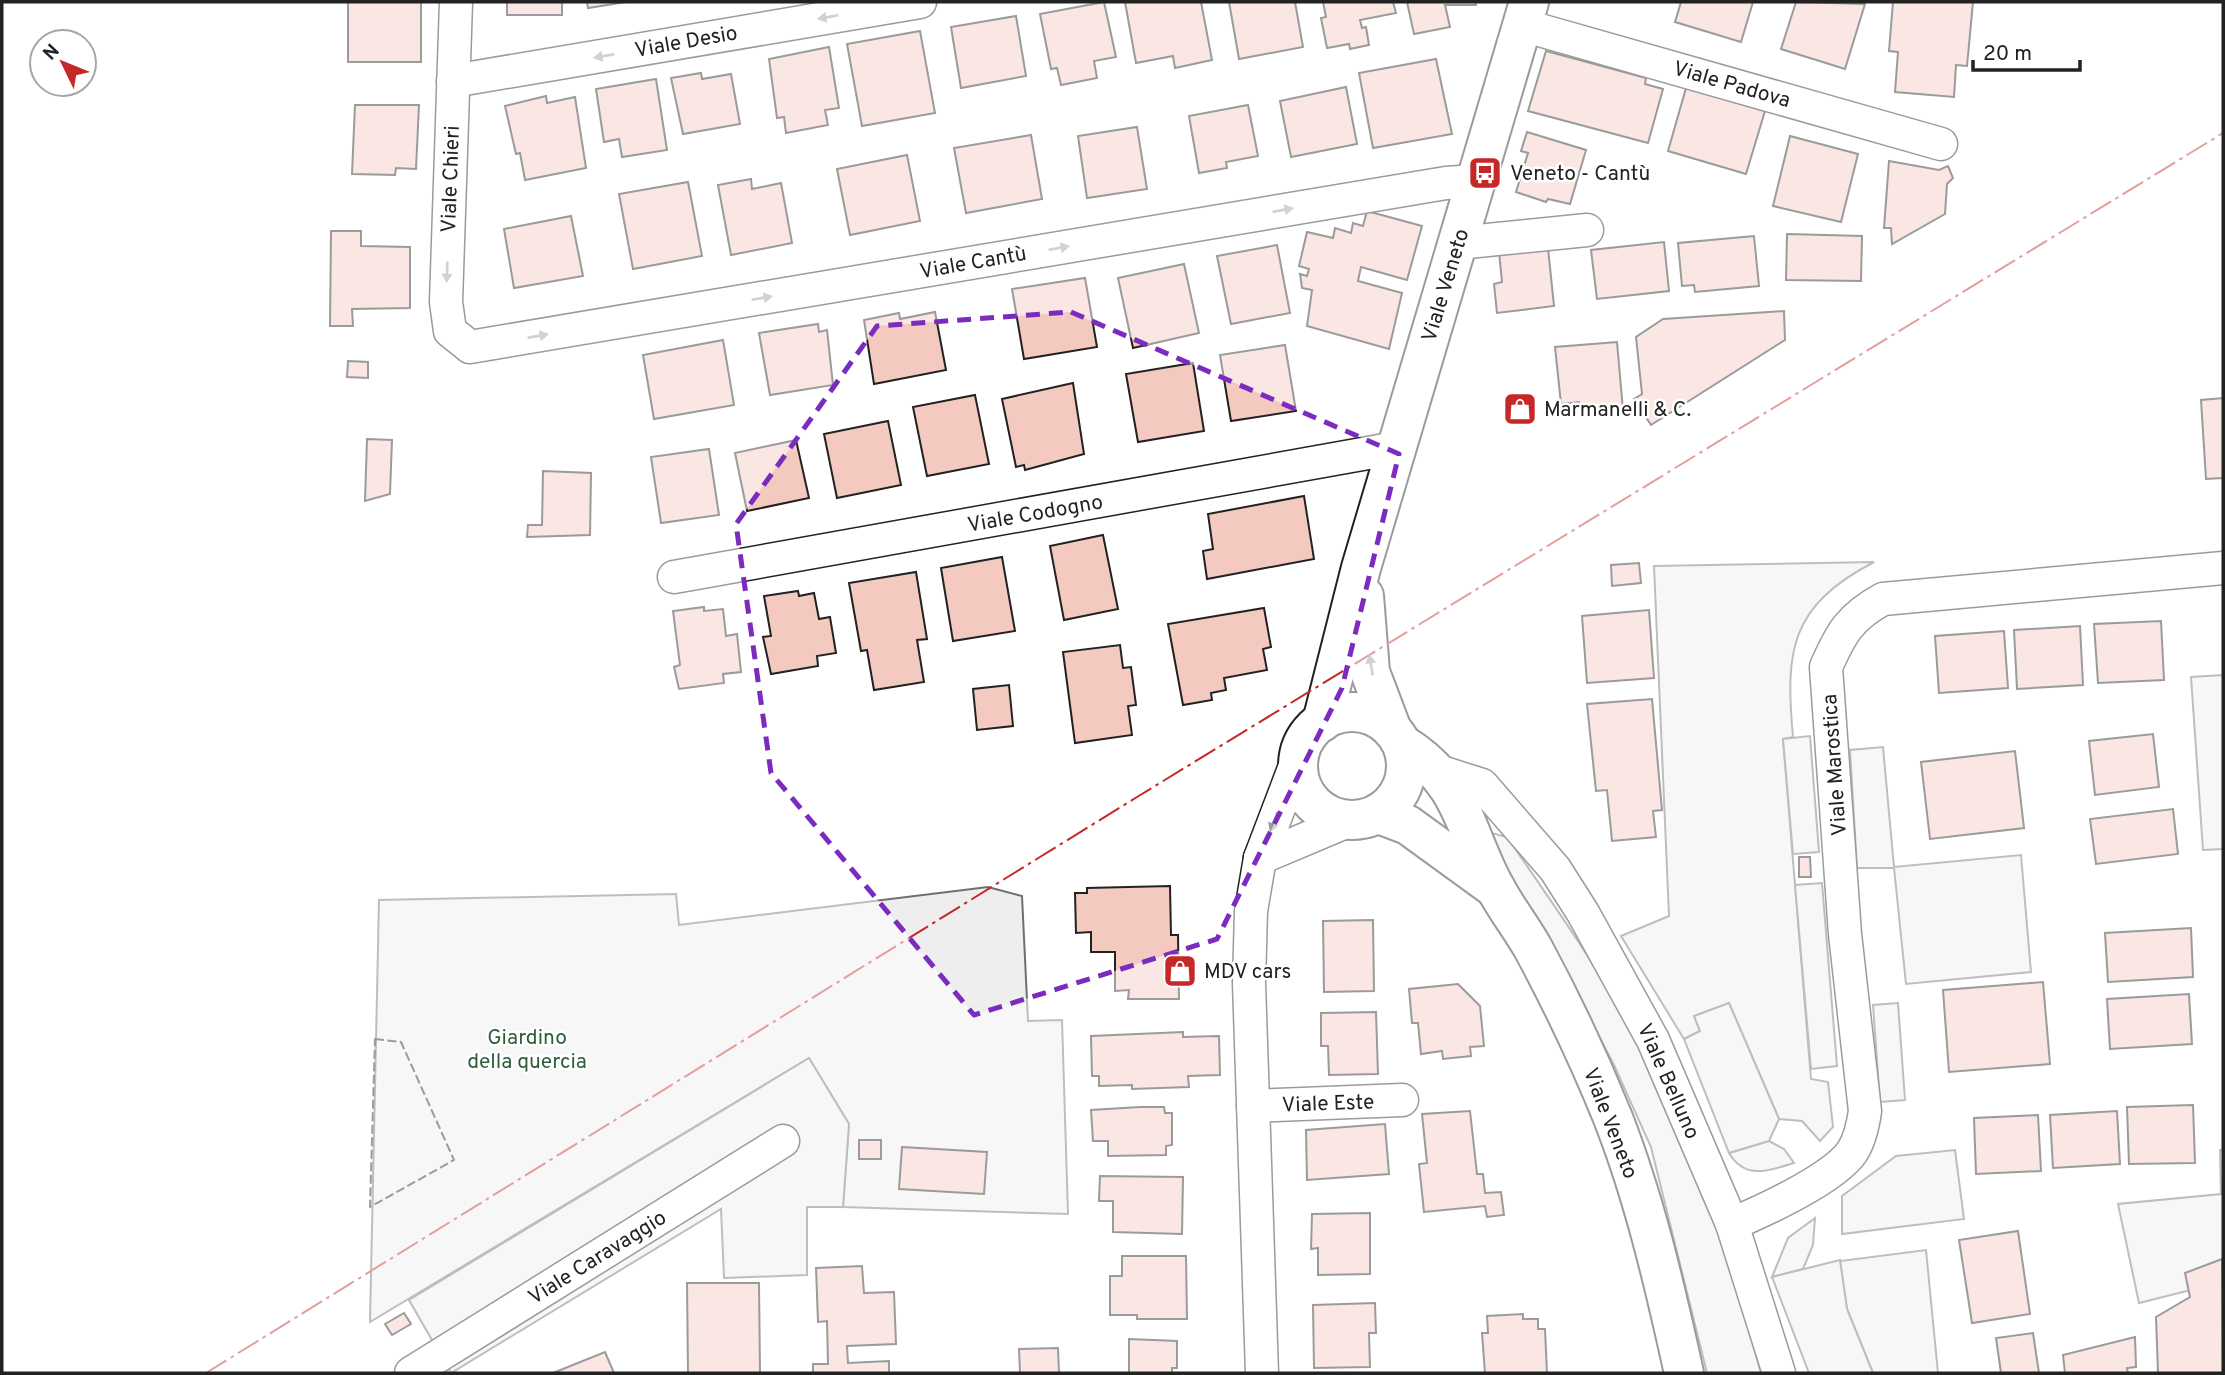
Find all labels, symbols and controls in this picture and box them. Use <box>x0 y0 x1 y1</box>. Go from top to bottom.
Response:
one-way arrow <box>817 12 839 23</box>
street label: Viale Desio <box>633 20 740 65</box>
north arrow <box>28 28 98 98</box>
scale bar <box>1973 28 2080 72</box>
text: N <box>39 40 65 66</box>
text: 20 m <box>1983 41 2032 68</box>
one-way arrow <box>593 50 615 61</box>
street label: Viale Padova <box>1670 56 1793 115</box>
street label: Viale Chieri <box>436 125 467 233</box>
bus stop icon: Veneto - Cantù <box>1466 154 1504 192</box>
place label: Veneto - Cantù <box>1510 161 1650 188</box>
one-way arrow <box>1272 204 1294 215</box>
street label: Viale Veneto <box>1416 226 1476 345</box>
street label: Viale Cantù <box>918 241 1029 286</box>
one-way arrow <box>1048 242 1070 253</box>
one-way arrow <box>441 261 452 283</box>
one-way arrow <box>751 292 773 303</box>
one-way arrow <box>527 330 549 341</box>
shop icon: Marmanelli & C. <box>1501 390 1539 428</box>
place label: Marmanelli & C. <box>1544 397 1691 424</box>
street label: Viale Codogno <box>965 489 1105 540</box>
one-way arrow <box>1365 654 1376 676</box>
street label: Viale Marostica <box>1817 693 1854 837</box>
one-way arrow <box>1268 811 1279 832</box>
shop icon: MDV cars <box>1161 952 1199 990</box>
place label: MDV cars <box>1204 959 1291 986</box>
street label: Viale Belluno <box>1630 1020 1705 1144</box>
park label: Giardino della quercia <box>467 1025 587 1076</box>
street label: Viale Veneto <box>1576 1064 1643 1183</box>
street label: Viale Este <box>1281 1089 1375 1120</box>
street label: Viale Caravaggio <box>524 1205 672 1312</box>

